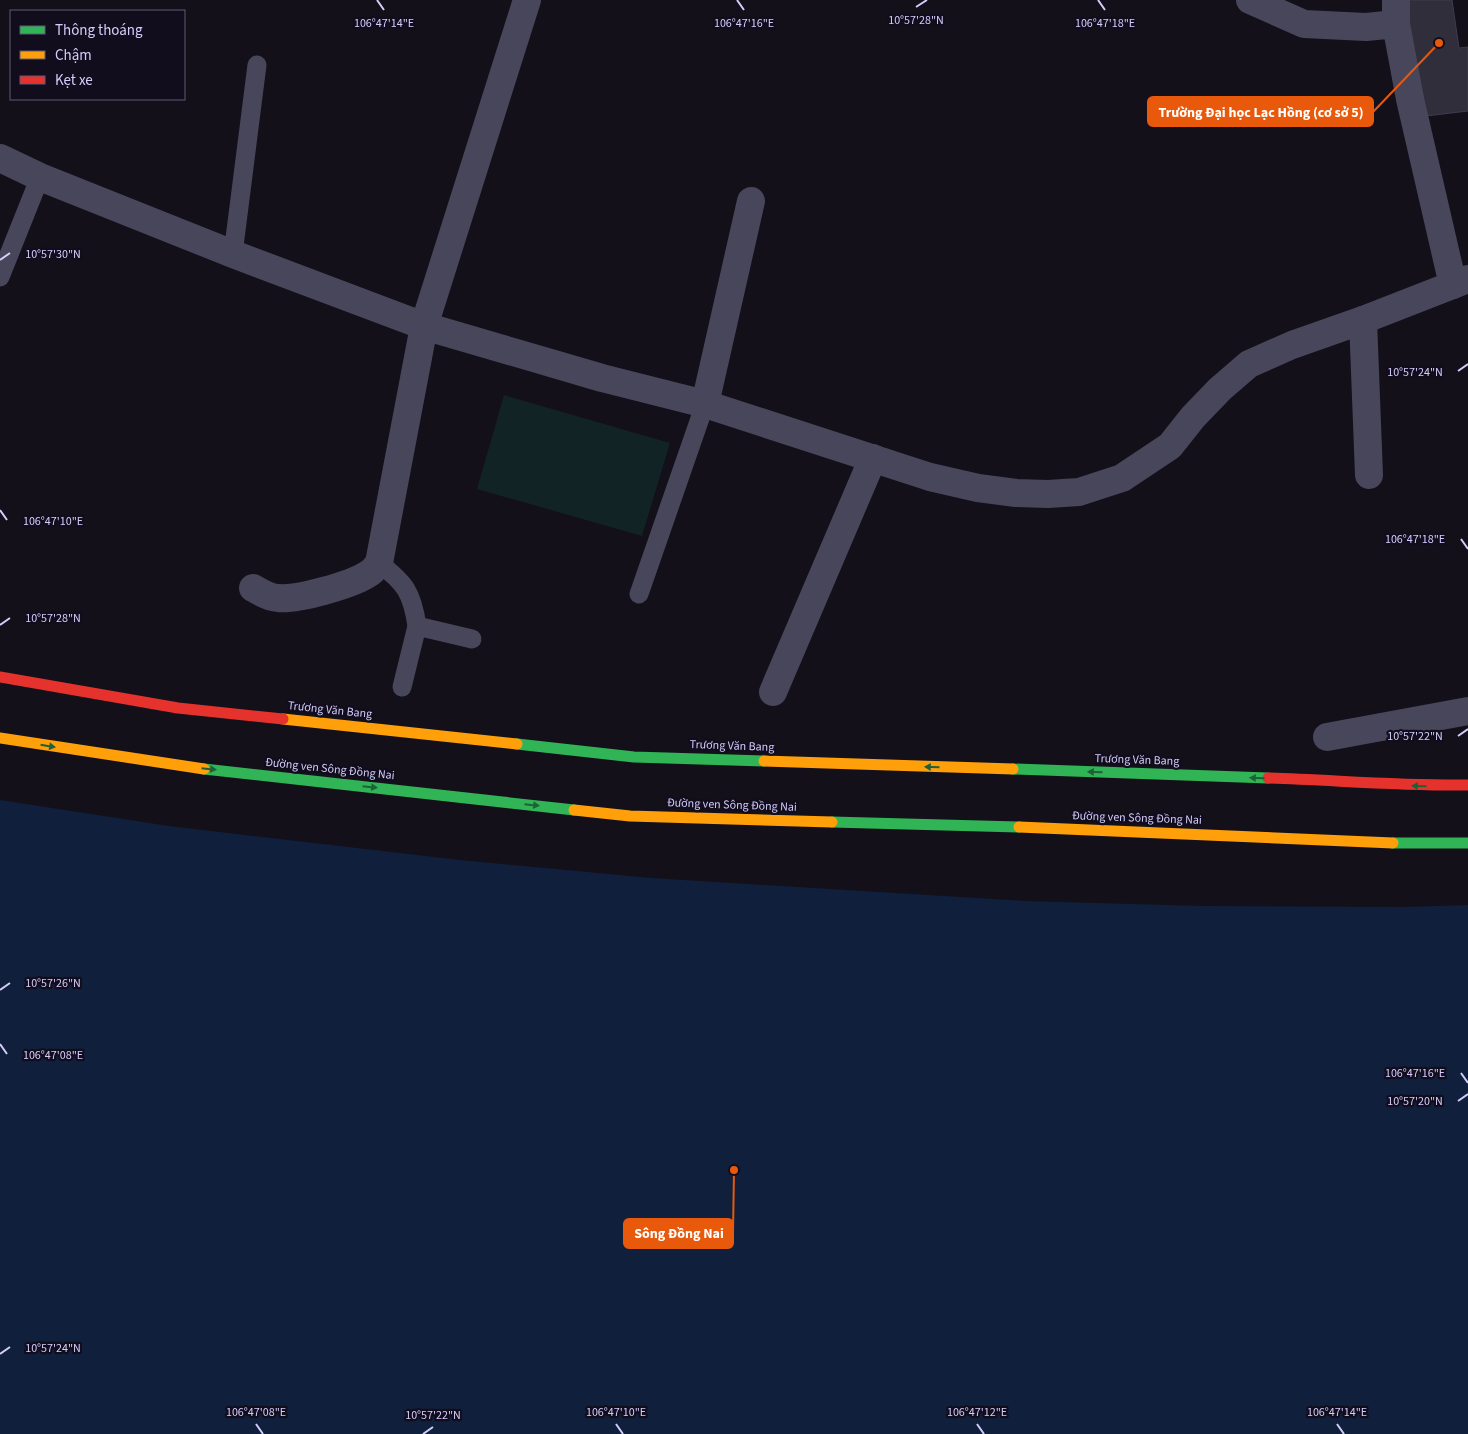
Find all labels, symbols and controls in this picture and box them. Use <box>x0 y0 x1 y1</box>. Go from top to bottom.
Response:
legend <box>10 10 185 100</box>
text: 10°57'28"N <box>888 12 944 29</box>
text: 106°47'14"E <box>354 15 414 32</box>
text: 106°47'16"E <box>714 15 774 32</box>
text: 106°47'18"E <box>1075 15 1135 32</box>
text: Thông thoáng <box>55 20 143 41</box>
text: Chậm <box>55 45 92 66</box>
text: Kẹt xe <box>55 70 93 91</box>
callout: Trường Đại học Lạc Hồng (cơ sở 5) <box>1148 97 1373 126</box>
text: Trường Đại học Lạc Hồng (cơ sở 5) <box>1158 103 1364 123</box>
text: 10°57'30"N <box>25 246 81 263</box>
text: 10°57'24"N <box>1387 364 1443 381</box>
text: 106°47'10"E <box>23 513 83 530</box>
text: 106°47'18"E <box>1385 531 1445 548</box>
text: 10°57'28"N <box>25 610 81 627</box>
street label: Trương Văn Bang <box>287 697 373 723</box>
text: 10°57'22"N <box>1387 728 1443 745</box>
street label: Trương Văn Bang <box>689 736 775 756</box>
one-way arrow <box>41 742 57 750</box>
street label: Trương Văn Bang <box>1094 750 1180 770</box>
street label: Đường ven Sông Đồng Nai <box>264 754 396 784</box>
one-way arrow <box>924 762 940 770</box>
one-way arrow <box>201 765 217 773</box>
one-way arrow <box>1086 768 1102 776</box>
one-way arrow <box>1249 774 1265 782</box>
one-way arrow <box>1411 781 1427 789</box>
one-way arrow <box>363 783 379 791</box>
street label: Đường ven Sông Đồng Nai <box>667 794 797 816</box>
one-way arrow <box>524 801 540 809</box>
street label: Đường ven Sông Đồng Nai <box>1072 807 1202 829</box>
text: 10°57'26"N <box>25 975 81 992</box>
text: 106°47'08"E <box>23 1047 83 1064</box>
text: 106°47'16"E <box>1385 1065 1445 1082</box>
text: 10°57'20"N <box>1387 1093 1443 1110</box>
callout: Sông Đồng Nai <box>624 1219 733 1248</box>
text: Sông Đồng Nai <box>634 1224 724 1244</box>
text: 10°57'24"N <box>25 1340 81 1357</box>
text: 106°47'08"E <box>226 1404 286 1421</box>
text: 106°47'10"E <box>586 1404 646 1421</box>
text: 106°47'12"E <box>947 1404 1007 1421</box>
text: 106°47'14"E <box>1307 1404 1367 1421</box>
text: 10°57'22"N <box>405 1407 461 1424</box>

